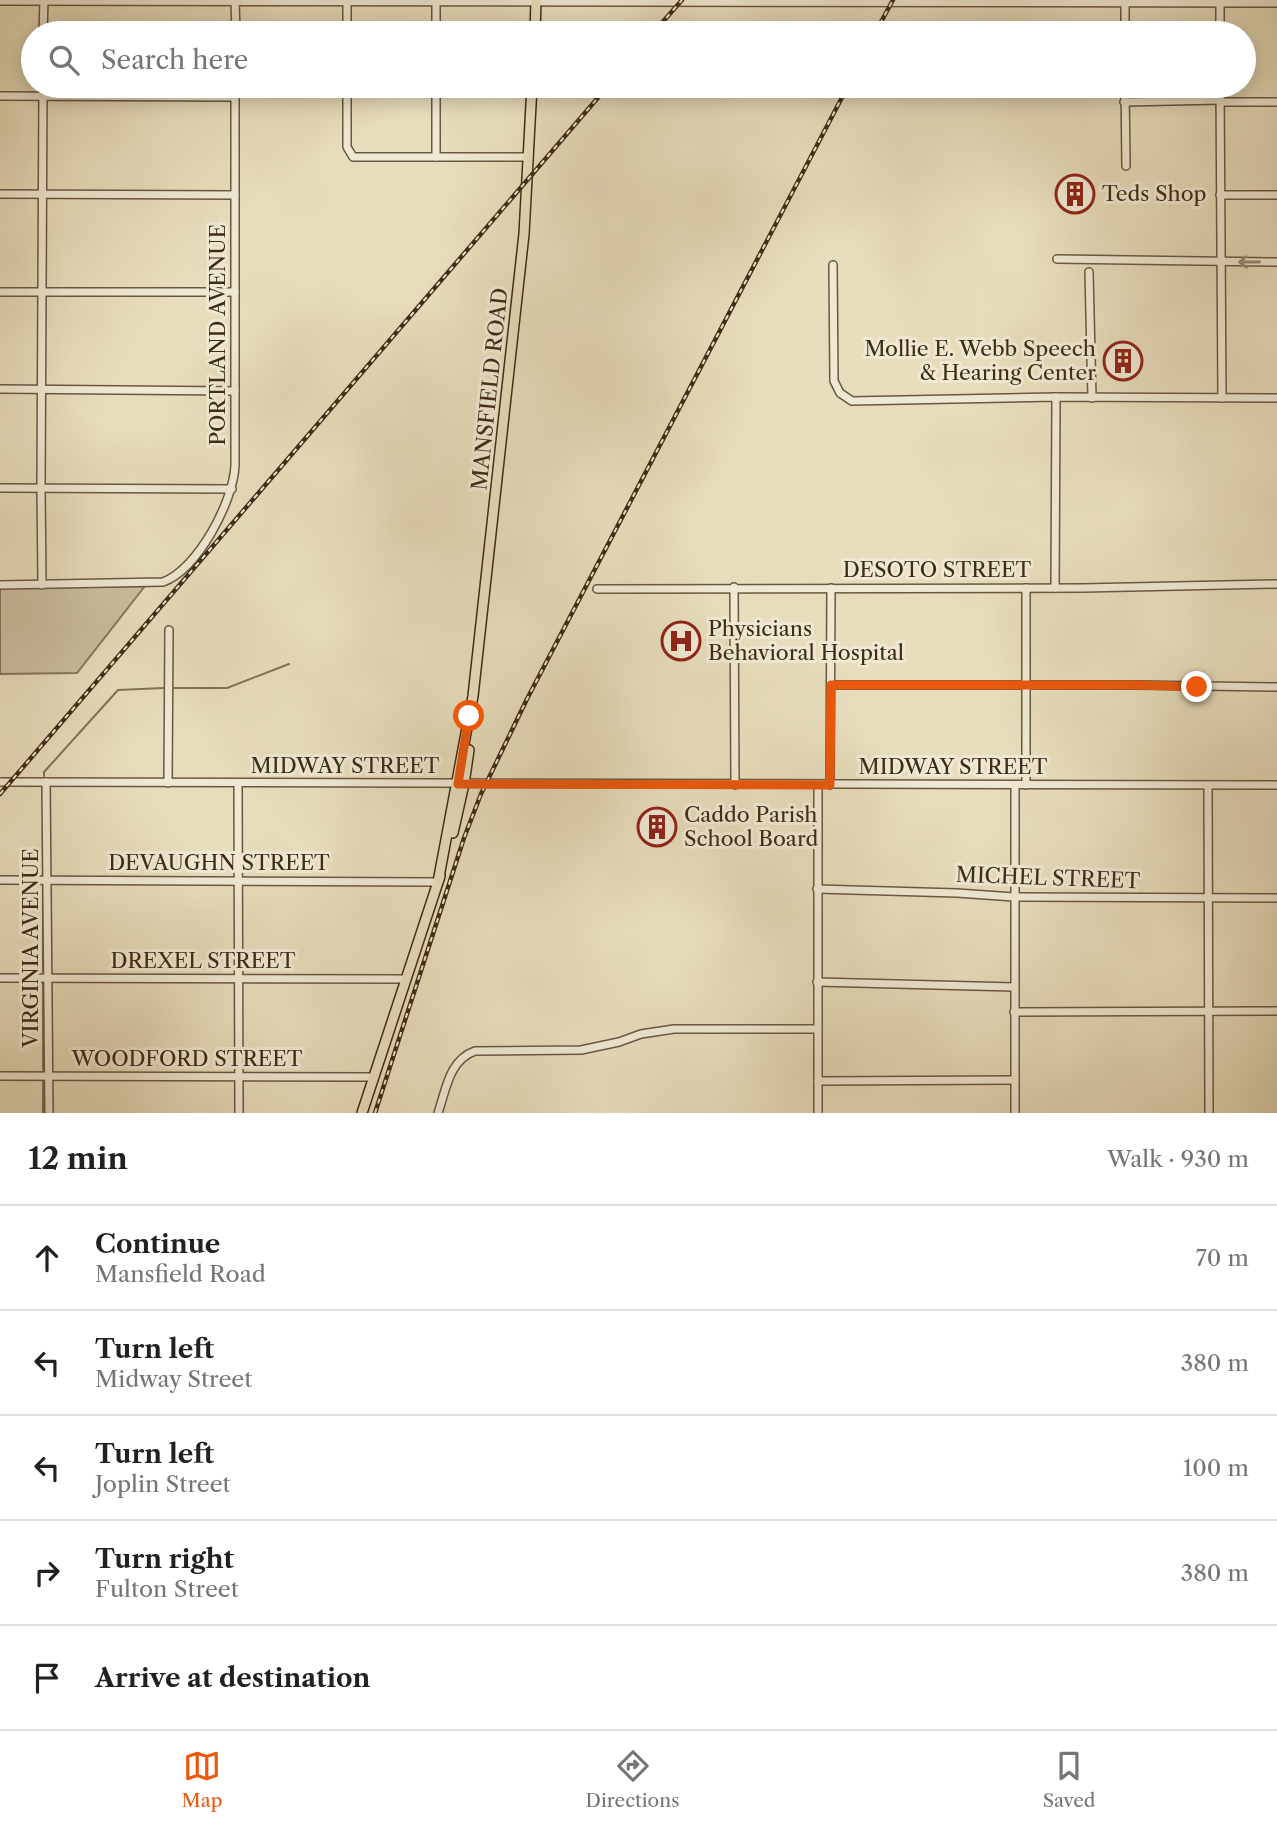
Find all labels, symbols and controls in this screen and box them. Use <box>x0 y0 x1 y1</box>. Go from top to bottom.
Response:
search box <box>21 21 1256 98</box>
icon: search <box>45 41 83 79</box>
text: Search here <box>101 44 248 76</box>
building icon: Teds Shop <box>1054 173 1096 215</box>
place label: Teds Shop <box>1102 181 1207 206</box>
street label: PORTLAND AVENUE <box>205 224 230 446</box>
one-way arrow <box>1237 255 1260 269</box>
street label: MANSFIELD ROAD <box>466 286 513 491</box>
place label: Mollie E. Webb Speech & Hearing Center <box>864 336 1096 385</box>
building icon: Mollie E. Webb Speech & Hearing Center <box>1102 340 1144 382</box>
street label: DESOTO STREET <box>843 557 1031 582</box>
place label: Physicians Behavioral Hospital <box>708 616 904 665</box>
hospital icon: Physicians Behavioral Hospital <box>660 620 702 662</box>
route end <box>1181 671 1212 702</box>
route start <box>453 700 484 731</box>
street label: MIDWAY STREET <box>251 753 440 778</box>
street label: MIDWAY STREET <box>859 754 1048 779</box>
place label: Caddo Parish School Board <box>684 802 819 851</box>
building icon: Caddo Parish School Board <box>636 806 678 848</box>
street label: VIRGINIA AVENUE <box>18 848 43 1049</box>
street label: DEVAUGHN STREET <box>108 850 330 875</box>
street label: MICHEL STREET <box>955 862 1141 893</box>
street label: DREXEL STREET <box>111 948 296 973</box>
street label: WOODFORD STREET <box>71 1046 303 1071</box>
text: 12 min <box>28 1140 128 1177</box>
text: Walk · 930 m <box>1107 1145 1249 1173</box>
text: Continue <box>95 1228 220 1260</box>
icon: ahead <box>28 1239 66 1277</box>
text: 70 m <box>1196 1244 1249 1272</box>
text: Mansfield Road <box>95 1260 266 1288</box>
text: Turn left <box>95 1333 214 1365</box>
icon: left <box>28 1344 66 1382</box>
text: 380 m <box>1181 1349 1249 1377</box>
text: Midway Street <box>95 1365 252 1393</box>
text: Turn left <box>95 1438 214 1470</box>
icon: left <box>28 1449 66 1487</box>
text: 100 m <box>1183 1454 1249 1482</box>
text: Joplin Street <box>95 1470 231 1498</box>
text: Turn right <box>95 1543 234 1575</box>
icon: right <box>28 1554 66 1592</box>
text: 380 m <box>1181 1559 1249 1587</box>
text: Fulton Street <box>95 1575 239 1603</box>
icon: arrive <box>28 1659 66 1697</box>
text: Arrive at destination <box>95 1662 370 1694</box>
tab: Map <box>182 1747 222 1812</box>
tab: Directions <box>586 1747 679 1812</box>
tab: Saved <box>1043 1747 1095 1812</box>

